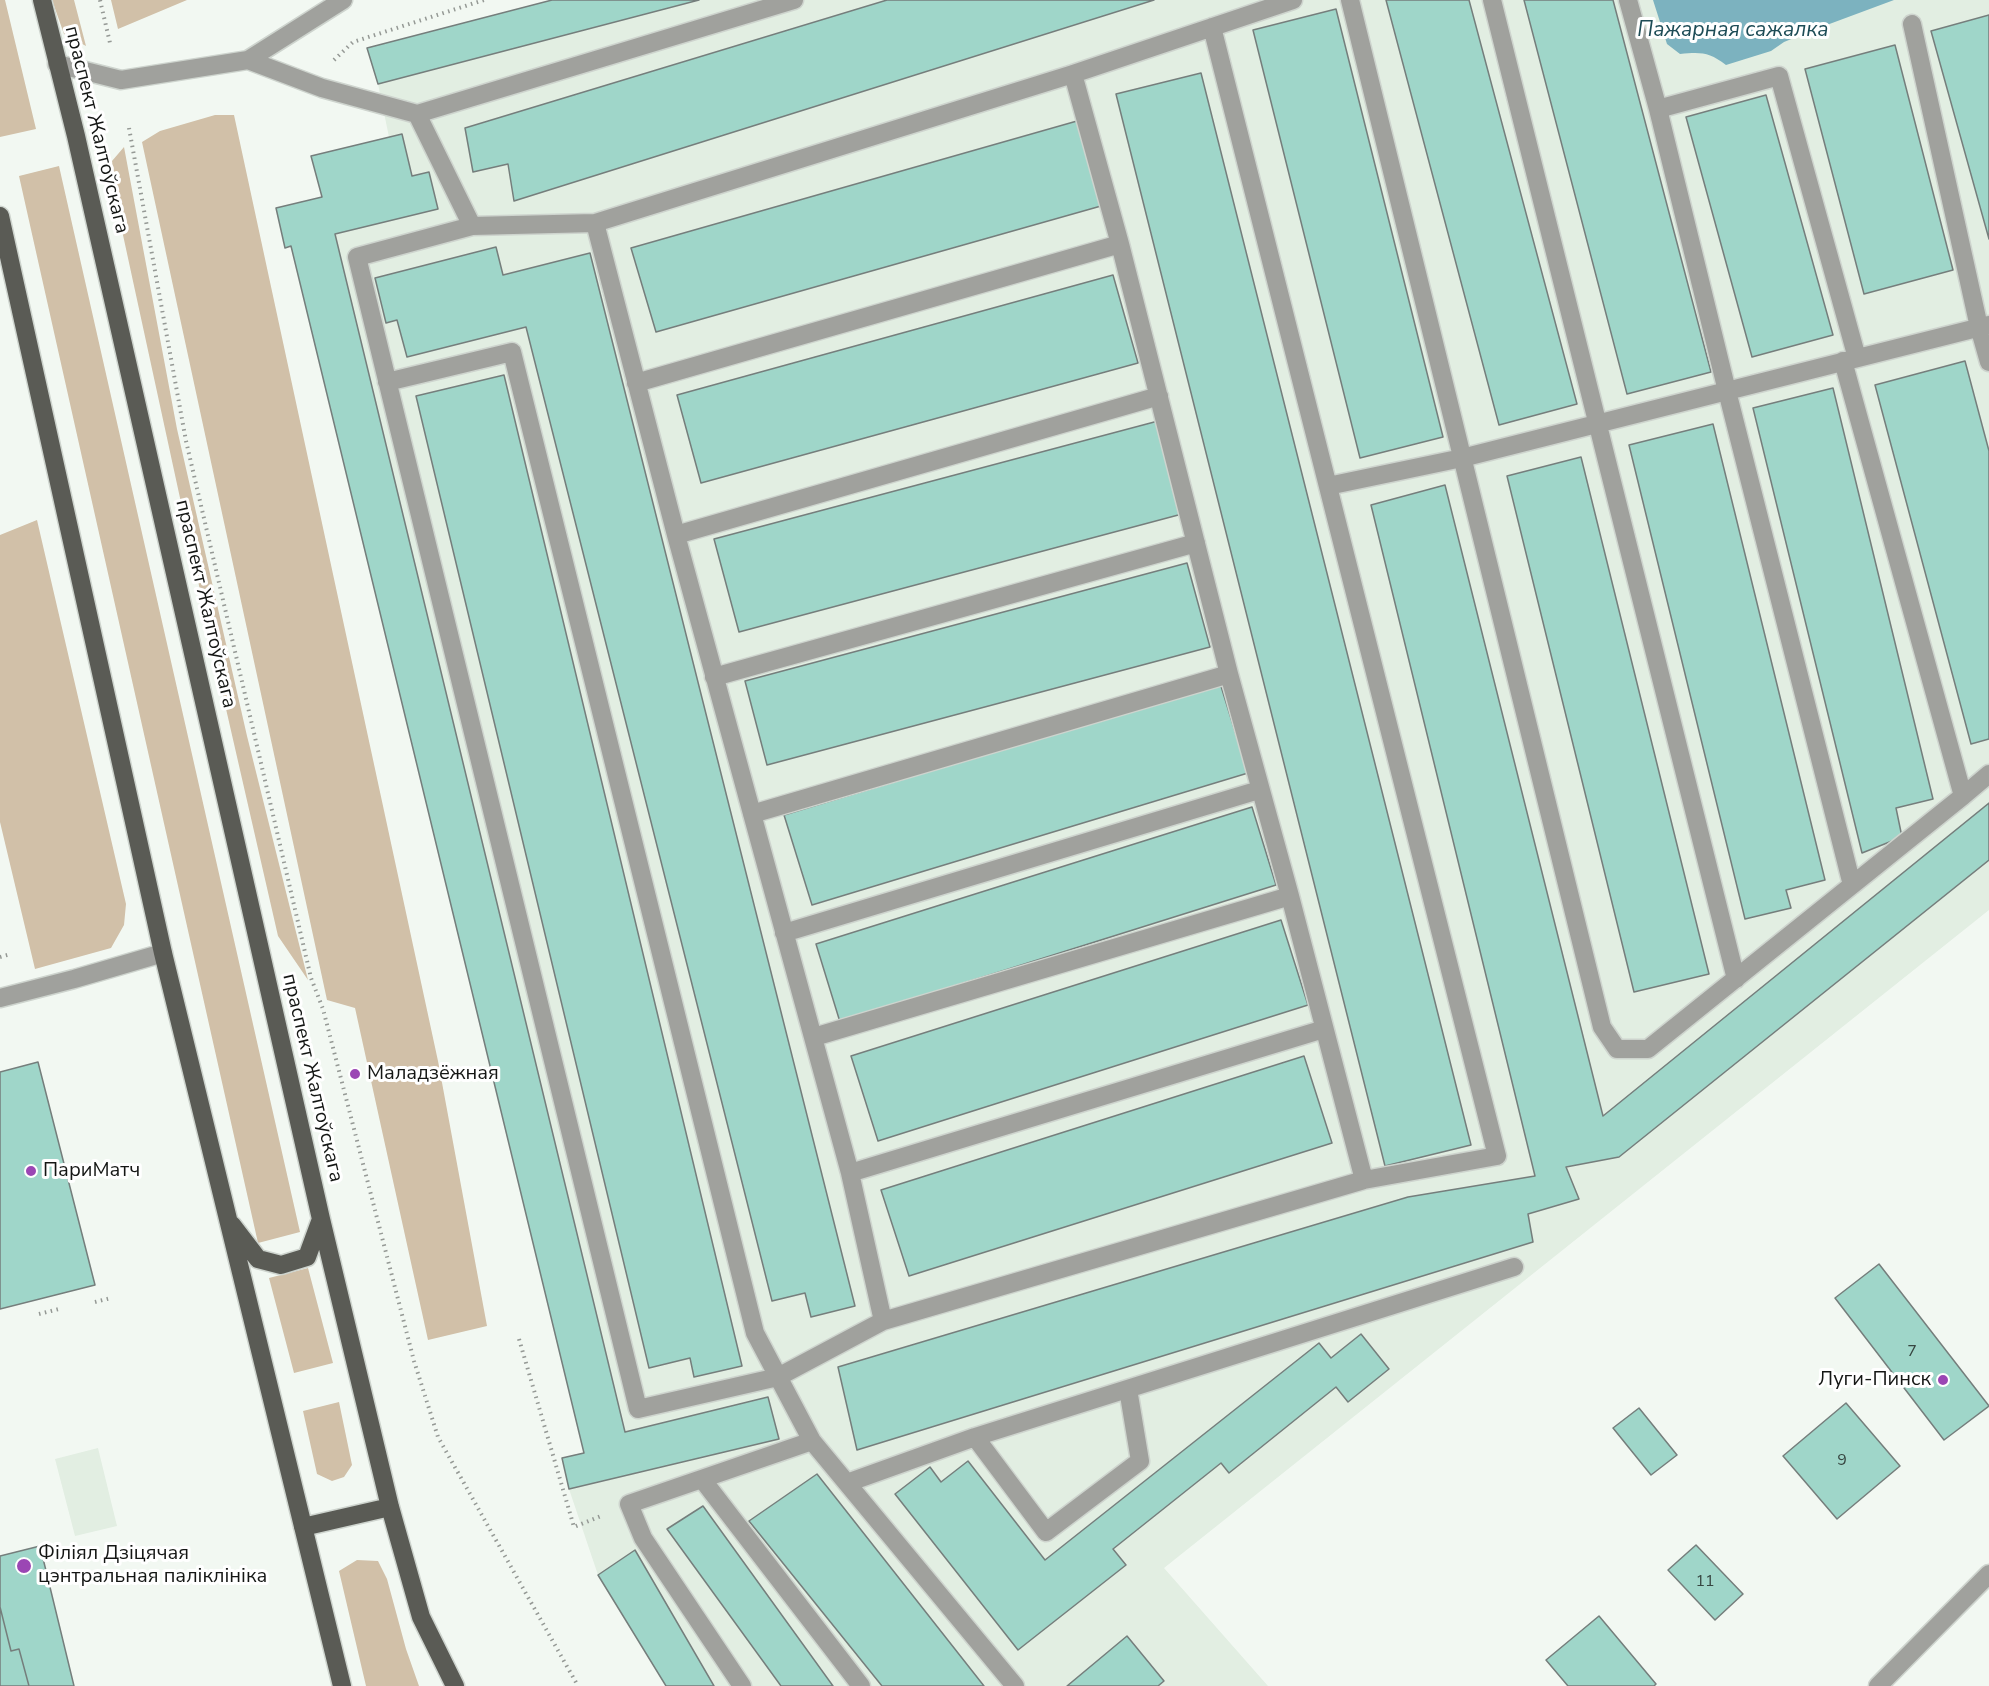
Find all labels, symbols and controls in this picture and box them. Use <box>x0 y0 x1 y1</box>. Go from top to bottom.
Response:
water label: Пажарная сажалка <box>1637 18 1829 44</box>
street label: праспект Жалтоўскага <box>59 24 133 236</box>
street label: праспект Жалтоўскага <box>169 497 241 711</box>
street label: праспект Жалтоўскага <box>276 971 348 1185</box>
place label: Маладзёжная <box>367 1062 499 1086</box>
marker: Маладзёжная <box>348 1067 362 1081</box>
place label: ПариМатч <box>43 1159 140 1183</box>
marker: ПариМатч <box>24 1164 38 1178</box>
house number: 7 <box>1907 1342 1917 1362</box>
place label: Луги-Пинск <box>1818 1368 1931 1392</box>
marker: Луги-Пинск <box>1936 1373 1950 1387</box>
house number: 9 <box>1837 1451 1847 1471</box>
place label: Філіял Дзіцячая цэнтральная паліклініка <box>38 1542 267 1589</box>
marker: Філіял Дзіцячая цэнтральная паліклініка <box>15 1557 33 1575</box>
house number: 11 <box>1695 1572 1715 1592</box>

